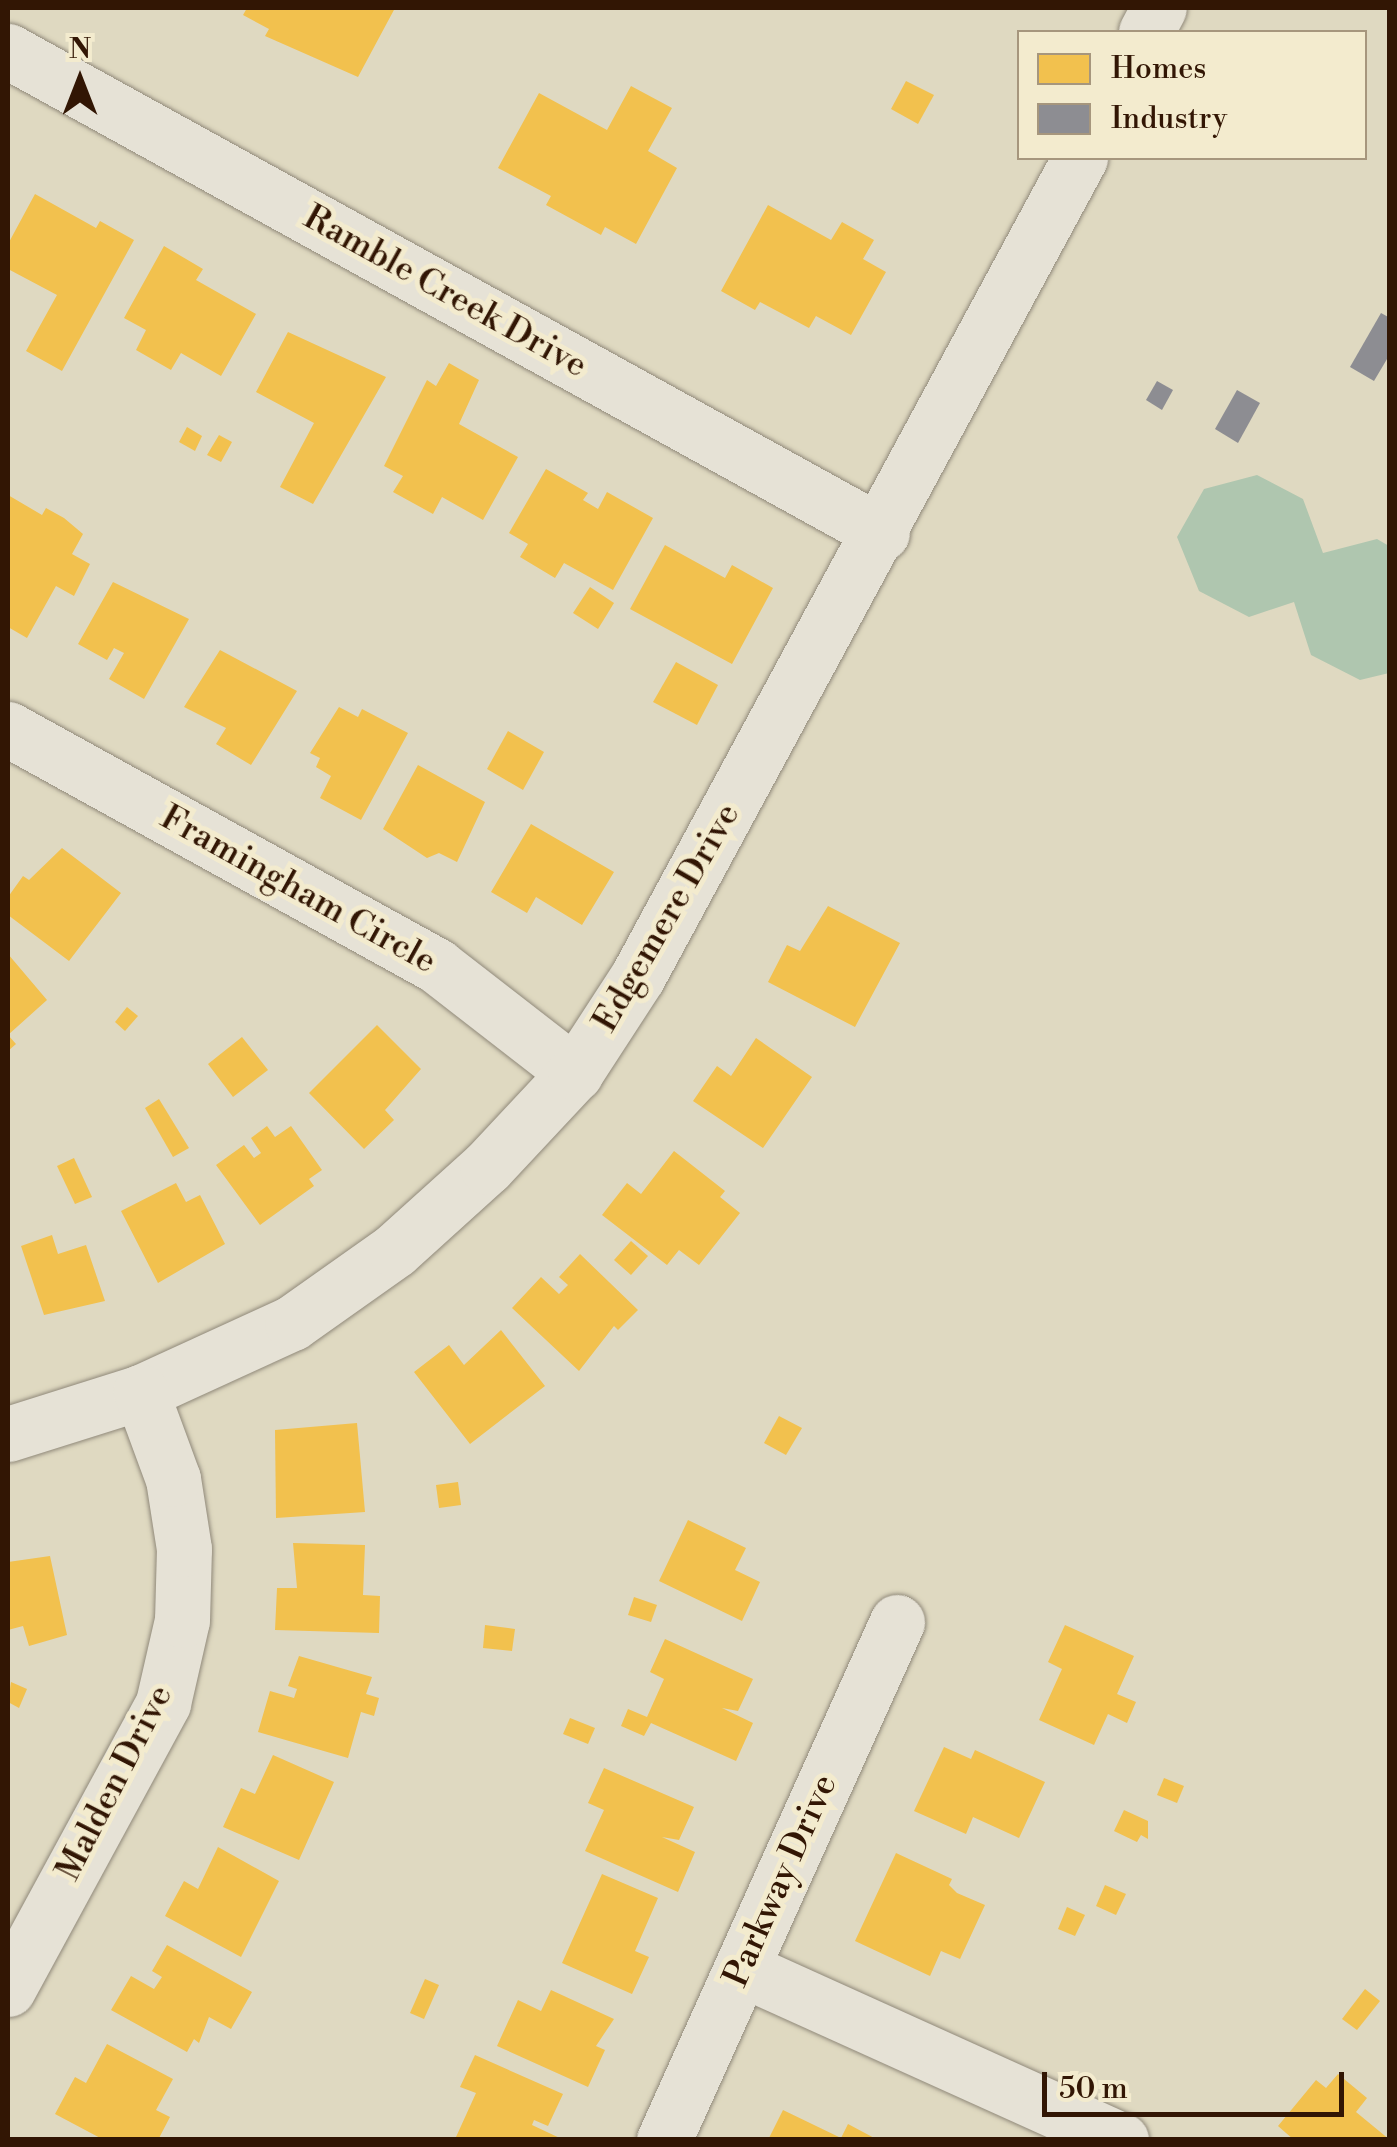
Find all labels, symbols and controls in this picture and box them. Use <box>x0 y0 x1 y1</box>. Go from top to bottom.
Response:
north arrow <box>30 30 130 130</box>
legend <box>1017 30 1367 160</box>
text: N <box>69 32 91 67</box>
text: Homes <box>1111 50 1206 88</box>
text: Industry <box>1111 100 1227 138</box>
street label: Ramble Creek Drive <box>296 197 594 387</box>
street label: Edgemere Drive <box>585 796 749 1040</box>
street label: Framingham Circle <box>153 797 443 983</box>
street label: Malden Drive <box>48 1678 182 1888</box>
street label: Parkway Drive <box>715 1768 847 1994</box>
scale bar <box>1047 2052 1350 2114</box>
text: 50 m <box>1059 2070 1128 2108</box>

